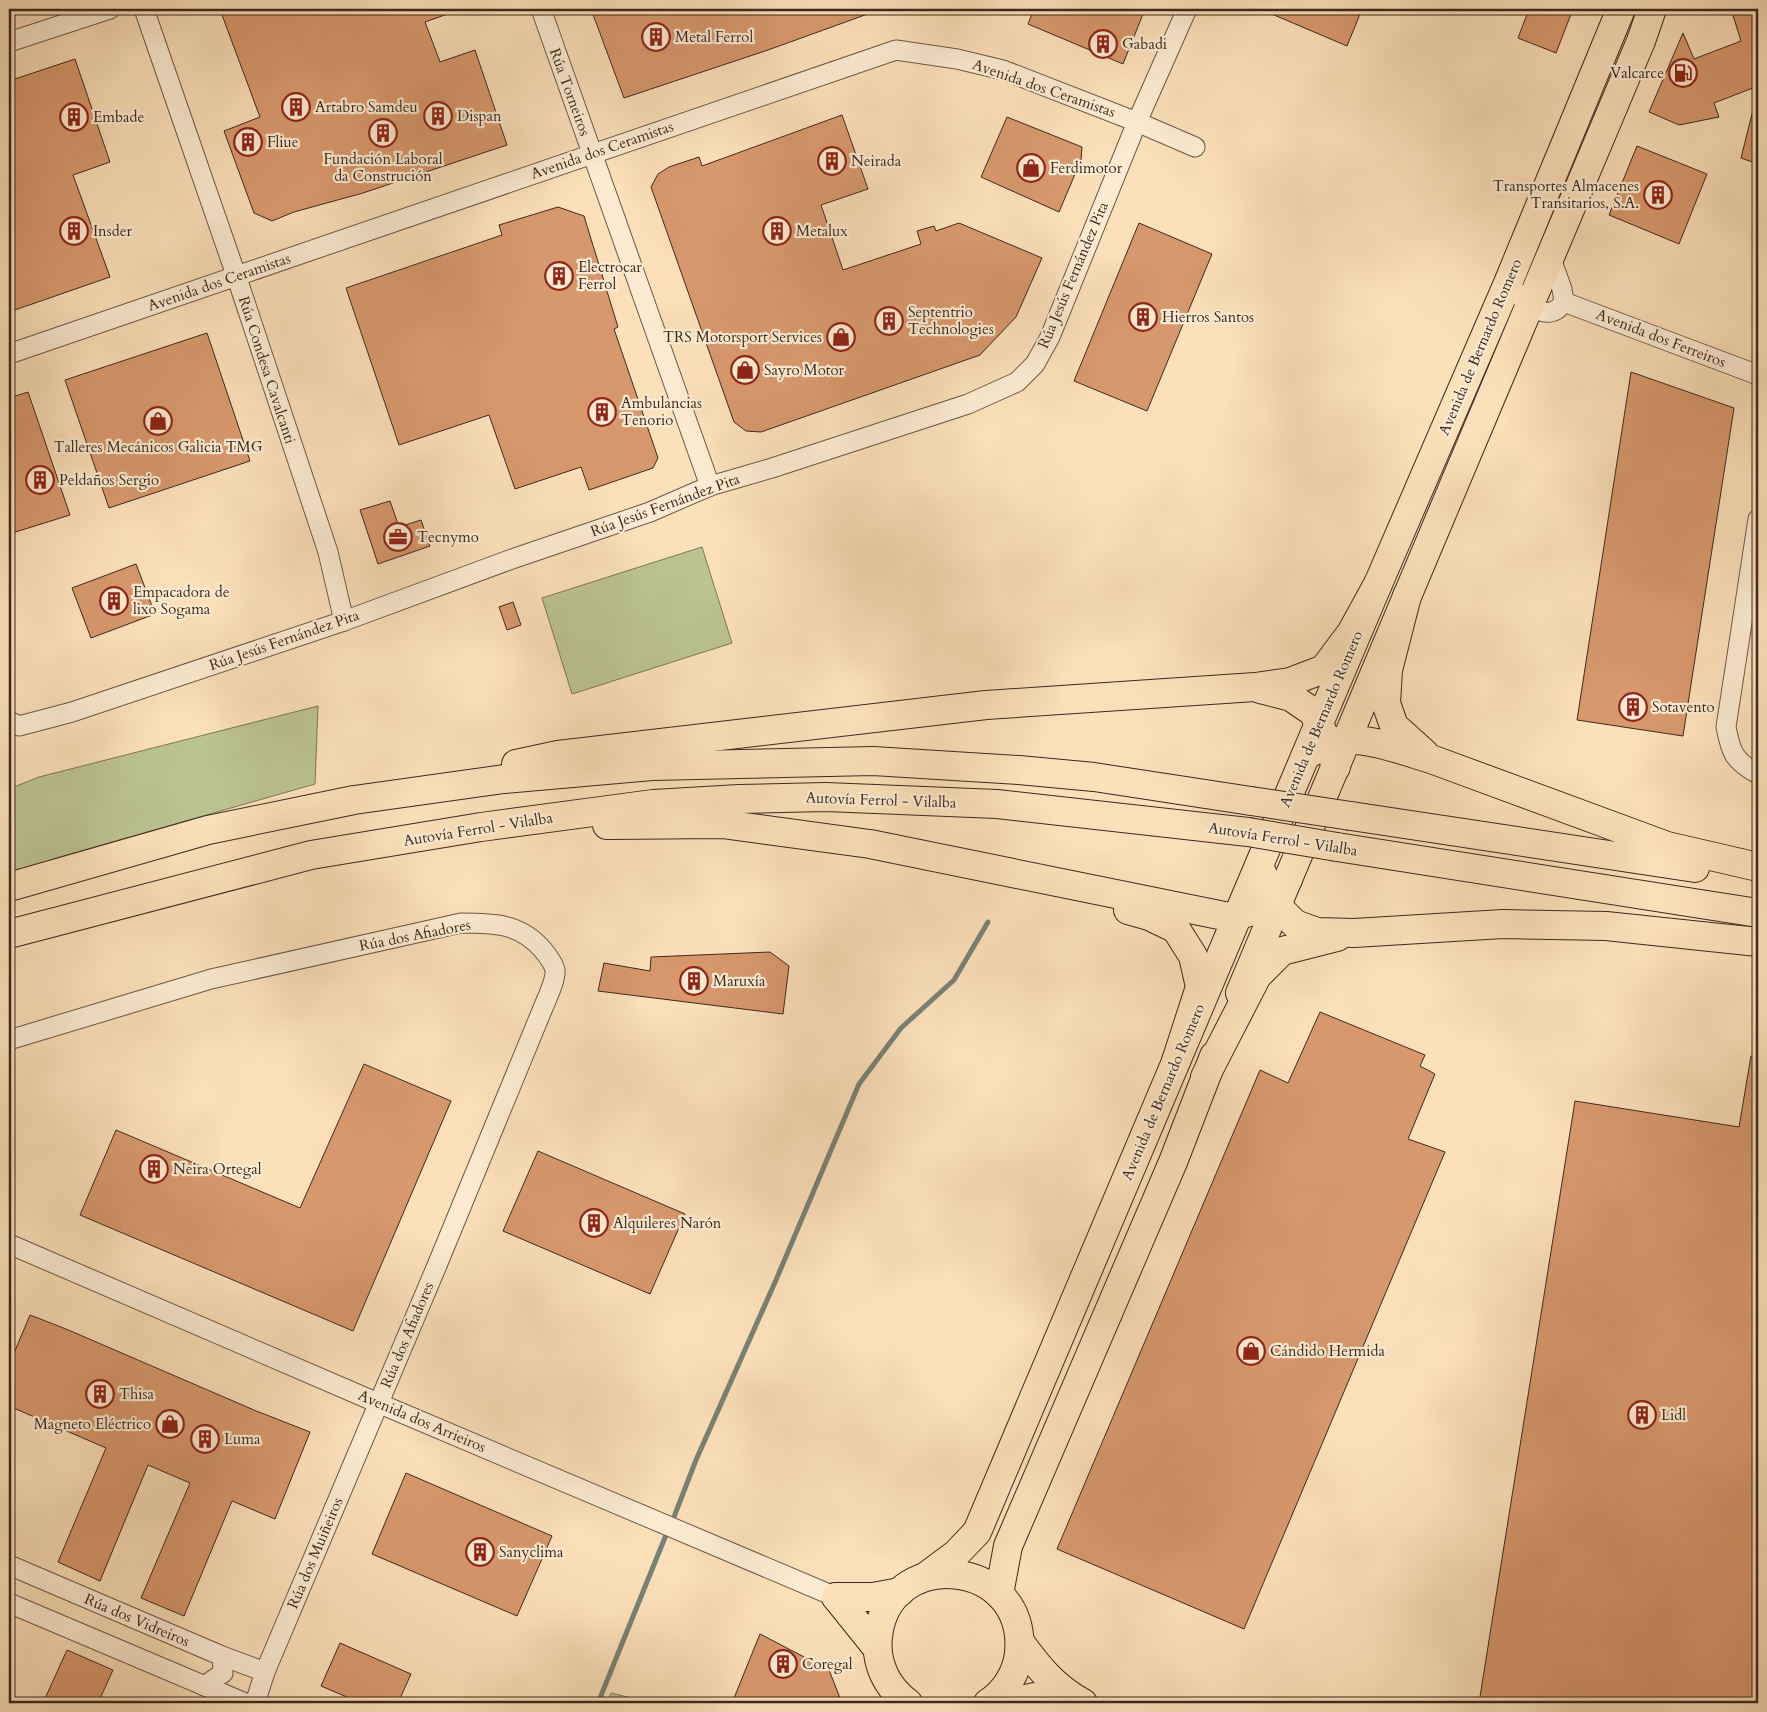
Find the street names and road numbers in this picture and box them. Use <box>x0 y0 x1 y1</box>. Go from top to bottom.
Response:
street label: Rúa Torneiros <box>545 45 595 139</box>
street label: Avenida dos Ceramistas <box>970 54 1118 122</box>
street label: Avenida dos Ceramistas <box>528 116 676 184</box>
street label: Rúa Jesús Fernández Pita <box>1033 198 1113 351</box>
street label: Avenida dos Ceramistas <box>145 248 293 316</box>
street label: Avenida de Bernardo Romero <box>1434 256 1526 438</box>
street label: Rúa Condesa Cavalcanti <box>234 294 300 446</box>
street label: Avenida dos Ferreiros <box>1593 304 1729 372</box>
street label: Rúa Jesús Fernández Pita <box>588 468 743 541</box>
street label: Rúa Jesús Fernández Pita <box>206 605 362 675</box>
street label: Avenida de Bernardo Romero <box>1275 628 1367 810</box>
street label: Autovía Ferrol - Vilalba <box>805 787 957 813</box>
street label: Autovía Ferrol - Vilalba <box>402 807 555 851</box>
street label: Autovía Ferrol - Vilalba <box>1207 817 1360 861</box>
street label: Rúa dos Afiadores <box>358 914 472 956</box>
street label: Avenida de Bernardo Romero <box>1117 1001 1209 1183</box>
street label: Rúa dos Afiadores <box>376 1279 438 1391</box>
street label: Avenida dos Arrieiros <box>355 1385 489 1457</box>
street label: Rúa dos Muiñeiros <box>283 1494 347 1612</box>
street label: Rúa dos Vidreiros <box>81 1589 193 1651</box>

